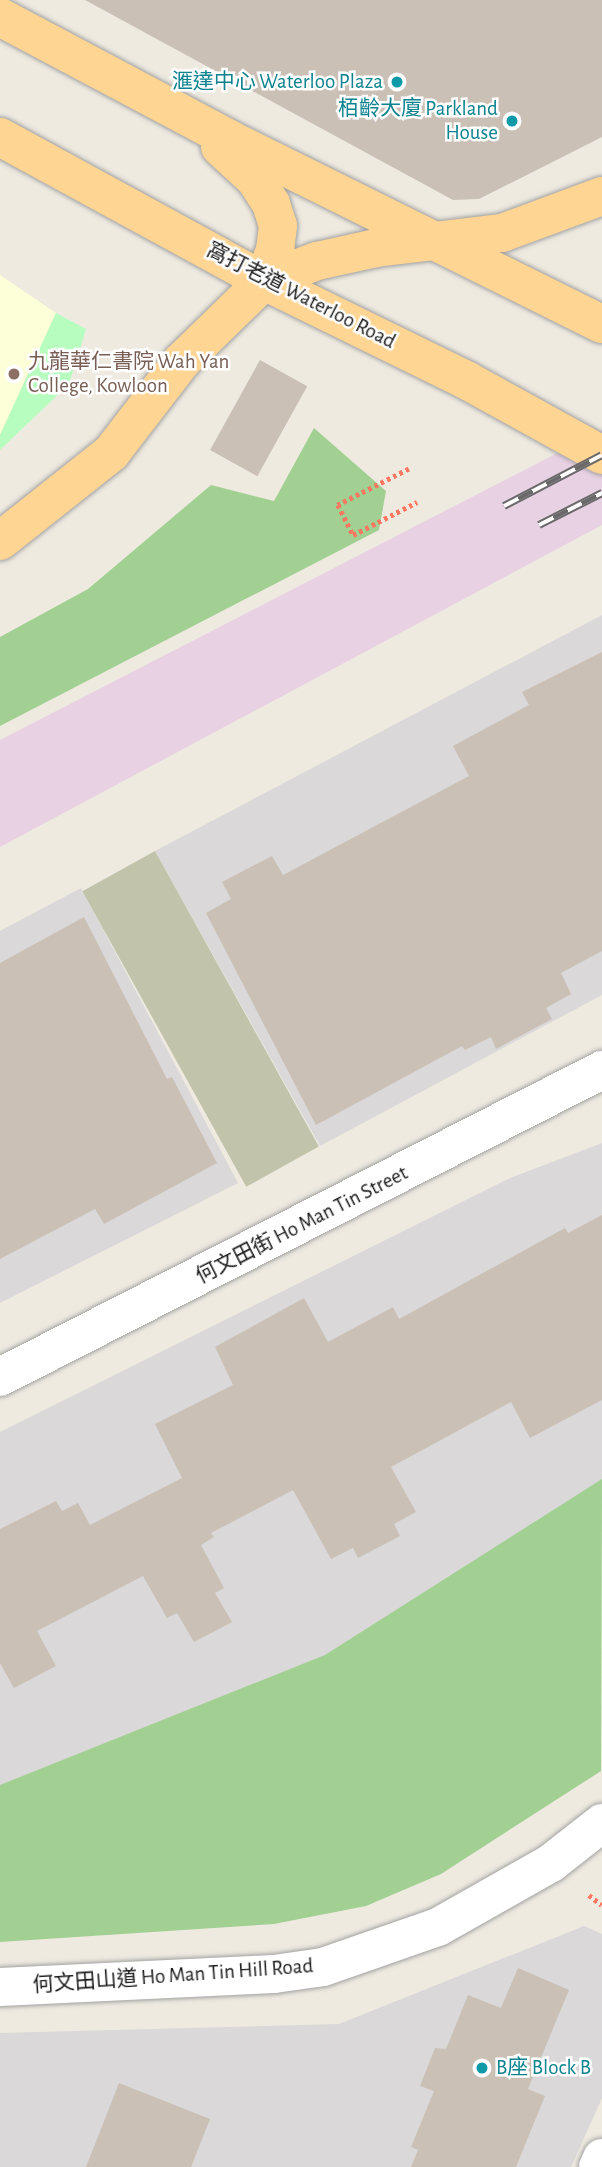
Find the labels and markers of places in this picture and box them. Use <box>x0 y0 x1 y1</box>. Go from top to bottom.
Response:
place label: 滙達中心 Waterloo Plaza <box>172 69 383 95</box>
marker: 滙達中心 Waterloo Plaza <box>389 74 405 90</box>
place label: 栢齡大廈 Parkland House <box>338 96 498 146</box>
marker: 栢齡大廈 Parkland House <box>504 113 520 129</box>
place label: 九龍華仁書院 Wah Yan College, Kowloon <box>28 349 229 399</box>
marker: 九龍華仁書院 Wah Yan College, Kowloon <box>6 366 22 382</box>
place label: B座 Block B <box>496 2055 591 2081</box>
marker: B座 Block B <box>474 2060 490 2076</box>

